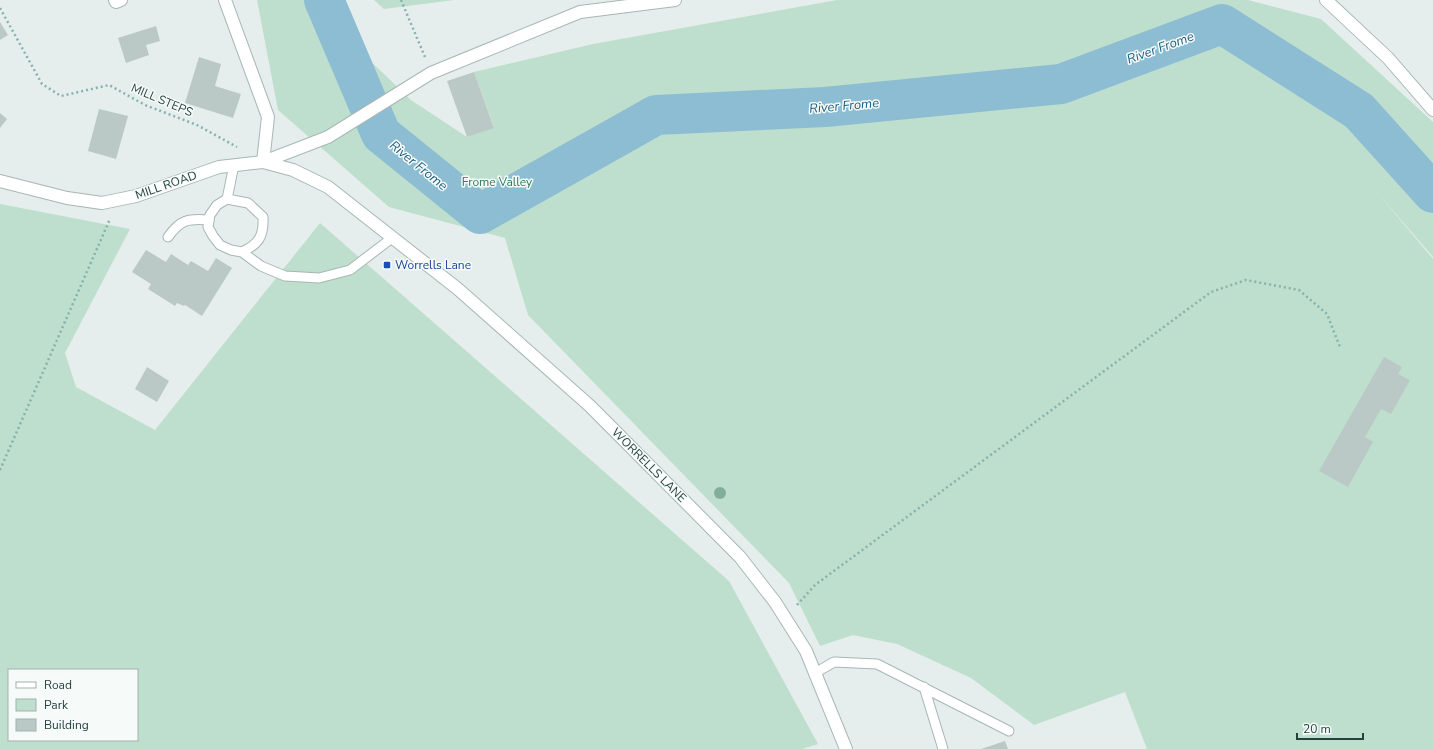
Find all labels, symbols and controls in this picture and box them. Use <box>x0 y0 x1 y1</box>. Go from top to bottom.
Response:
water label: River Frome <box>1124 27 1196 68</box>
street label: MILL STEPS <box>129 80 195 120</box>
water label: River Frome <box>808 94 880 118</box>
water label: River Frome <box>385 137 451 195</box>
street label: MILL ROAD <box>133 167 199 203</box>
park label: Frome Valley <box>462 174 533 190</box>
place label: Worrells Lane <box>395 257 471 273</box>
marker: Worrells Lane <box>382 260 392 270</box>
street label: WORRELLS LANE <box>608 424 690 506</box>
legend <box>8 669 138 741</box>
text: Road <box>44 677 72 693</box>
text: Park <box>44 697 69 713</box>
scale bar <box>1297 715 1363 741</box>
text: Building <box>44 717 89 733</box>
text: 20 m <box>1303 721 1331 737</box>

